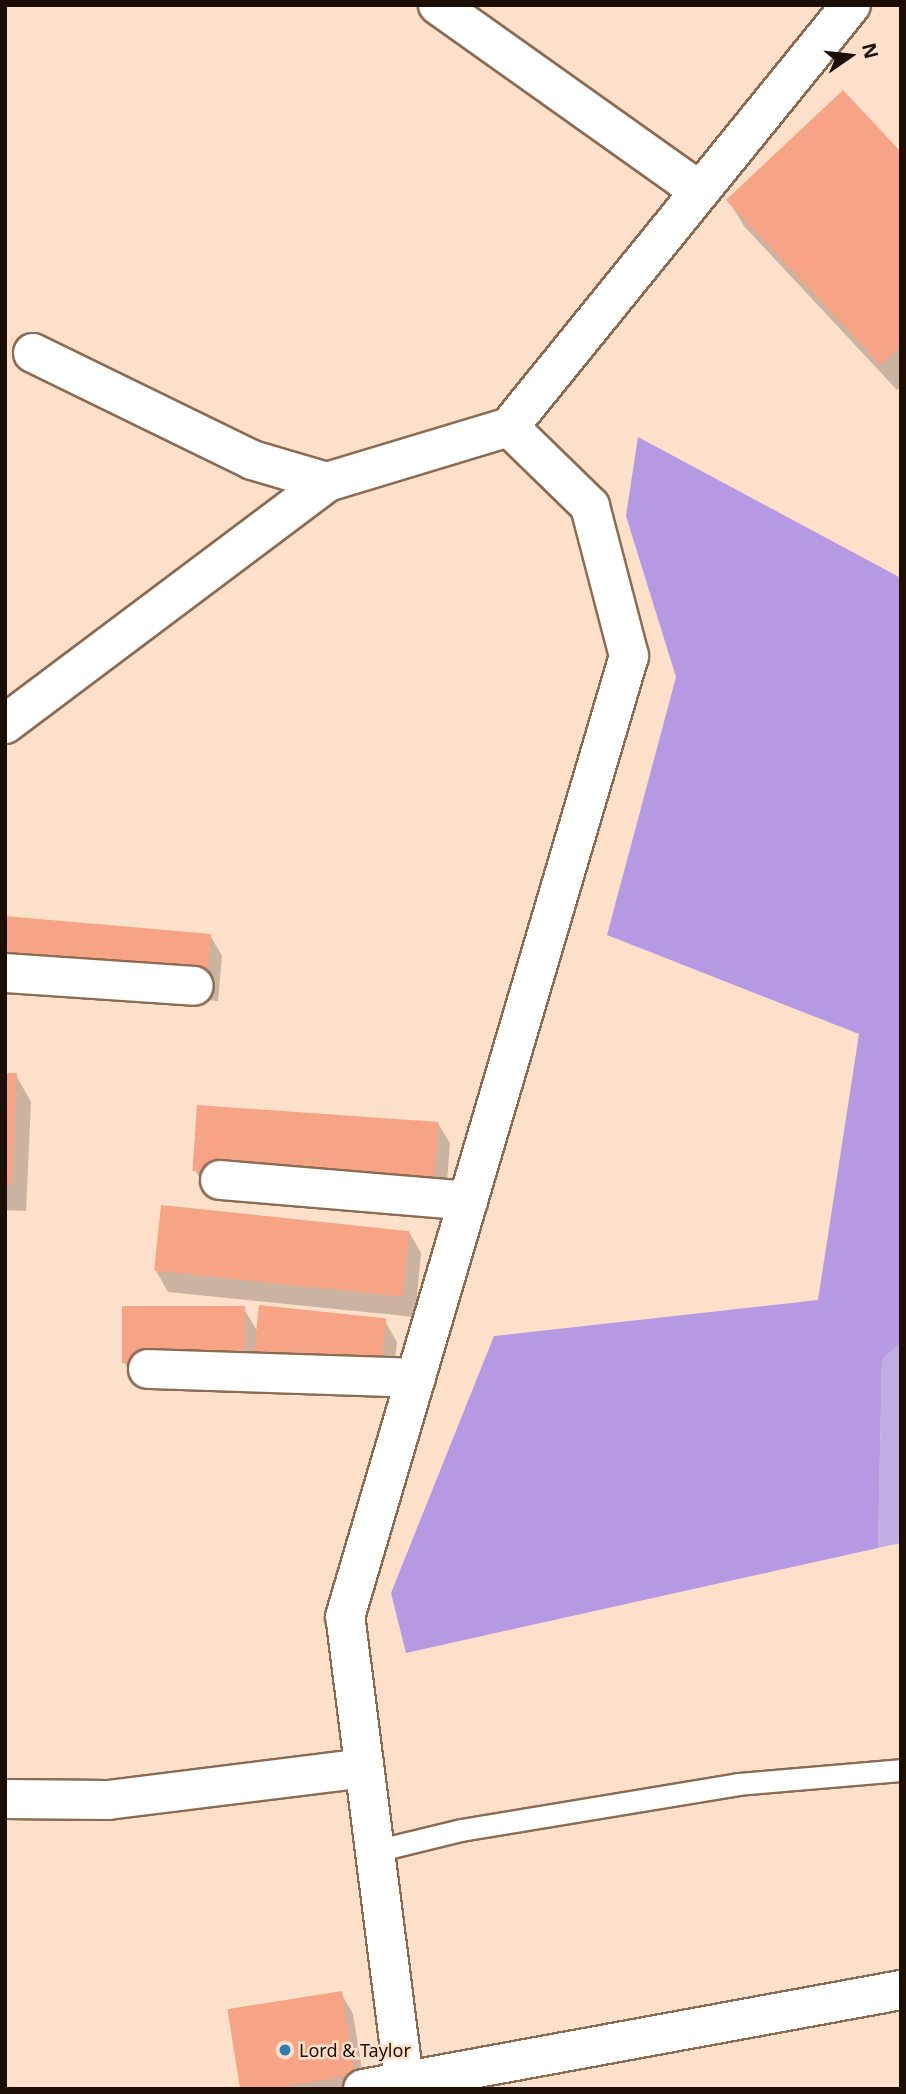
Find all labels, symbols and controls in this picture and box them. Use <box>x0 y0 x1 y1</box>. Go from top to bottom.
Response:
north arrow <box>815 21 885 91</box>
text: N <box>856 40 885 62</box>
place label: Lord & Taylor <box>299 2039 411 2061</box>
marker: Lord & Taylor <box>277 2042 293 2058</box>

